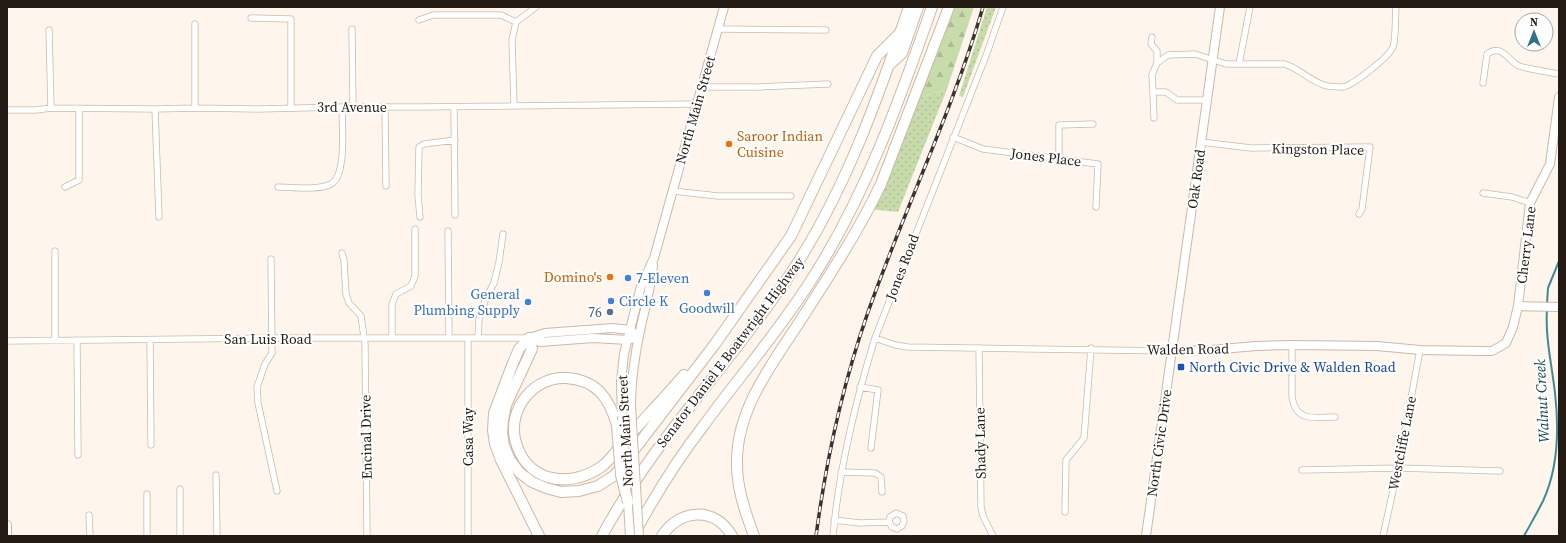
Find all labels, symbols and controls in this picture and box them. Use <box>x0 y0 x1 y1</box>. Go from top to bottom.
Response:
north arrow <box>1514 12 1554 52</box>
text: N <box>1530 15 1538 30</box>
street label: North Main Street <box>670 53 720 166</box>
street label: 3rd Avenue <box>317 97 387 117</box>
place label: Saroor Indian Cuisine <box>737 126 823 162</box>
street label: Kingston Place <box>1271 138 1365 160</box>
marker: Saroor Indian Cuisine <box>724 139 734 149</box>
street label: Jones Place <box>1009 143 1082 171</box>
street label: Oak Road <box>1182 148 1210 210</box>
street label: Cherry Lane <box>1511 205 1541 285</box>
street label: Jones Road <box>880 231 924 304</box>
street label: Senator Daniel E Boatwright Highway <box>651 252 809 452</box>
place label: Domino's <box>544 267 602 287</box>
place label: 7-Eleven <box>636 268 690 288</box>
marker: Domino's <box>605 272 615 282</box>
marker: 7-Eleven <box>623 273 633 283</box>
place label: General Plumbing Supply <box>413 284 521 320</box>
marker: Goodwill <box>702 288 712 298</box>
place label: Circle K <box>619 291 669 311</box>
marker: Circle K <box>606 296 616 306</box>
marker: General Plumbing Supply <box>523 297 533 307</box>
place label: Goodwill <box>679 298 735 318</box>
place label: 76 <box>588 302 602 322</box>
marker: 76 <box>605 307 615 317</box>
street label: San Luis Road <box>224 329 312 349</box>
street label: Walden Road <box>1147 338 1229 360</box>
place label: North Civic Drive & Walden Road <box>1189 357 1396 377</box>
water label: Walnut Creek <box>1529 358 1554 443</box>
marker: North Civic Drive & Walden Road <box>1176 362 1186 372</box>
street label: North Main Street <box>612 374 638 487</box>
street label: North Civic Drive <box>1142 388 1176 498</box>
street label: Encinal Drive <box>355 394 377 480</box>
street label: Westcliffe Lane <box>1383 394 1421 492</box>
street label: Casa Way <box>458 407 478 466</box>
street label: Shady Lane <box>969 407 991 479</box>

